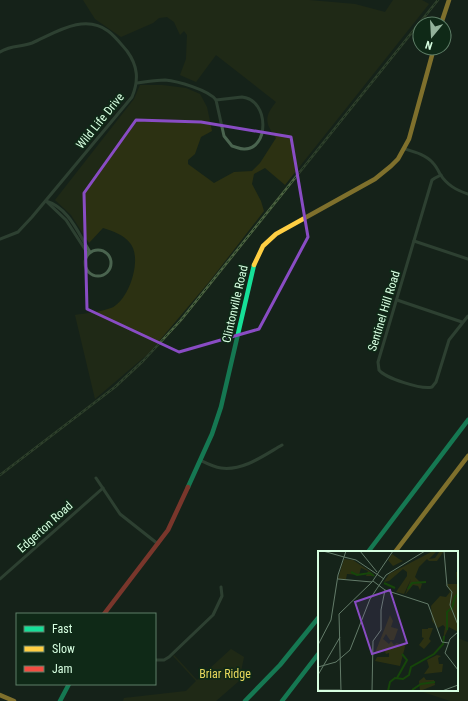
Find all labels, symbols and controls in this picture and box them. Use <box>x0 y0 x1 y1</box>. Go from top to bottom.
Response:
north arrow <box>412 16 452 56</box>
text: N <box>424 38 434 52</box>
street label: Wild Life Drive <box>73 90 127 152</box>
street label: Clintonville Road <box>219 264 251 344</box>
street label: Sentinel Hill Road <box>365 269 403 353</box>
street label: Edgerton Road <box>15 499 76 555</box>
inset map <box>318 551 458 691</box>
legend <box>16 613 156 685</box>
text: Fast <box>52 622 73 636</box>
text: Slow <box>52 642 75 656</box>
text: Jam <box>52 662 73 676</box>
park label: Briar Ridge <box>199 667 251 681</box>

